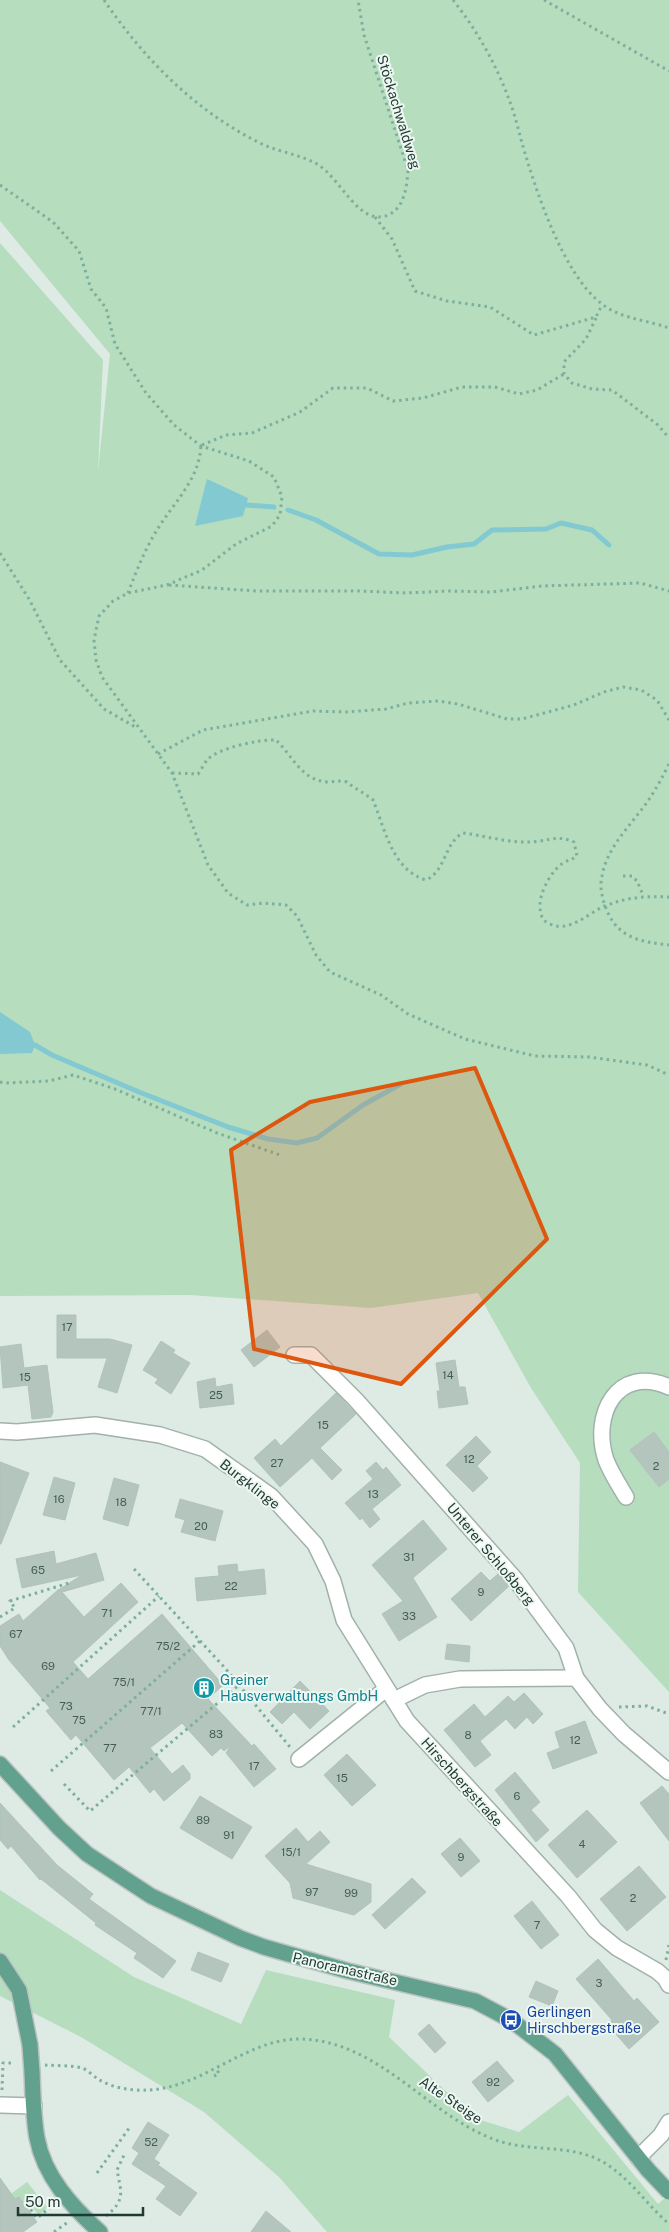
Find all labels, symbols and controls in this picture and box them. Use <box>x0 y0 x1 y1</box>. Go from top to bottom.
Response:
street label: Stöckachwaldweg <box>374 53 424 171</box>
house number: 17 <box>61 1321 73 1333</box>
house number: 14 <box>442 1369 454 1381</box>
house number: 15 <box>19 1371 31 1383</box>
house number: 25 <box>209 1389 223 1401</box>
house number: 15 <box>317 1419 329 1431</box>
house number: 12 <box>463 1453 475 1465</box>
street label: Burgklinge <box>217 1456 283 1512</box>
house number: 27 <box>270 1457 284 1469</box>
house number: 2 <box>653 1460 660 1472</box>
house number: 13 <box>367 1488 379 1500</box>
house number: 16 <box>53 1493 65 1505</box>
house number: 18 <box>115 1496 127 1508</box>
street label: Unterer Schloßberg <box>444 1500 539 1608</box>
house number: 20 <box>194 1520 208 1532</box>
house number: 31 <box>403 1551 415 1563</box>
house number: 65 <box>31 1564 45 1576</box>
house number: 22 <box>224 1580 238 1592</box>
house number: 9 <box>478 1586 485 1598</box>
house number: 71 <box>101 1607 113 1619</box>
house number: 33 <box>402 1610 416 1622</box>
house number: 67 <box>9 1628 23 1640</box>
house number: 75/2 <box>156 1640 180 1652</box>
house number: 69 <box>41 1660 55 1672</box>
place label: Greiner Hausverwaltungs GmbH <box>220 1672 378 1704</box>
house number: 75/1 <box>113 1676 135 1688</box>
building icon: Greiner Hausverwaltungs GmbH <box>192 1676 216 1700</box>
house number: 73 <box>59 1700 73 1712</box>
house number: 77/1 <box>140 1705 162 1717</box>
house number: 75 <box>72 1714 86 1726</box>
house number: 83 <box>209 1728 223 1740</box>
house number: 8 <box>464 1729 472 1741</box>
street label: Hirschbergstraße <box>418 1734 506 1830</box>
house number: 12 <box>569 1734 581 1746</box>
house number: 77 <box>103 1742 117 1754</box>
house number: 17 <box>248 1760 260 1772</box>
house number: 15 <box>336 1772 348 1784</box>
house number: 6 <box>514 1790 521 1802</box>
house number: 89 <box>196 1814 210 1826</box>
house number: 91 <box>223 1829 235 1841</box>
house number: 4 <box>579 1838 586 1850</box>
house number: 15/1 <box>281 1846 301 1858</box>
house number: 9 <box>458 1851 465 1863</box>
house number: 97 <box>305 1886 319 1898</box>
house number: 99 <box>344 1887 358 1899</box>
house number: 2 <box>630 1892 637 1904</box>
house number: 7 <box>534 1919 541 1931</box>
street label: Panoramastraße <box>291 1949 399 1989</box>
house number: 3 <box>596 1977 603 1989</box>
place label: Gerlingen Hirschbergstraße <box>527 2004 641 2036</box>
bus stop icon: Gerlingen Hirschbergstraße <box>499 2008 523 2032</box>
street label: Alte Steige <box>417 2073 485 2127</box>
house number: 92 <box>486 2076 500 2088</box>
house number: 52 <box>144 2136 158 2148</box>
scale bar <box>18 2184 142 2216</box>
text: 50 m <box>25 2193 60 2210</box>

